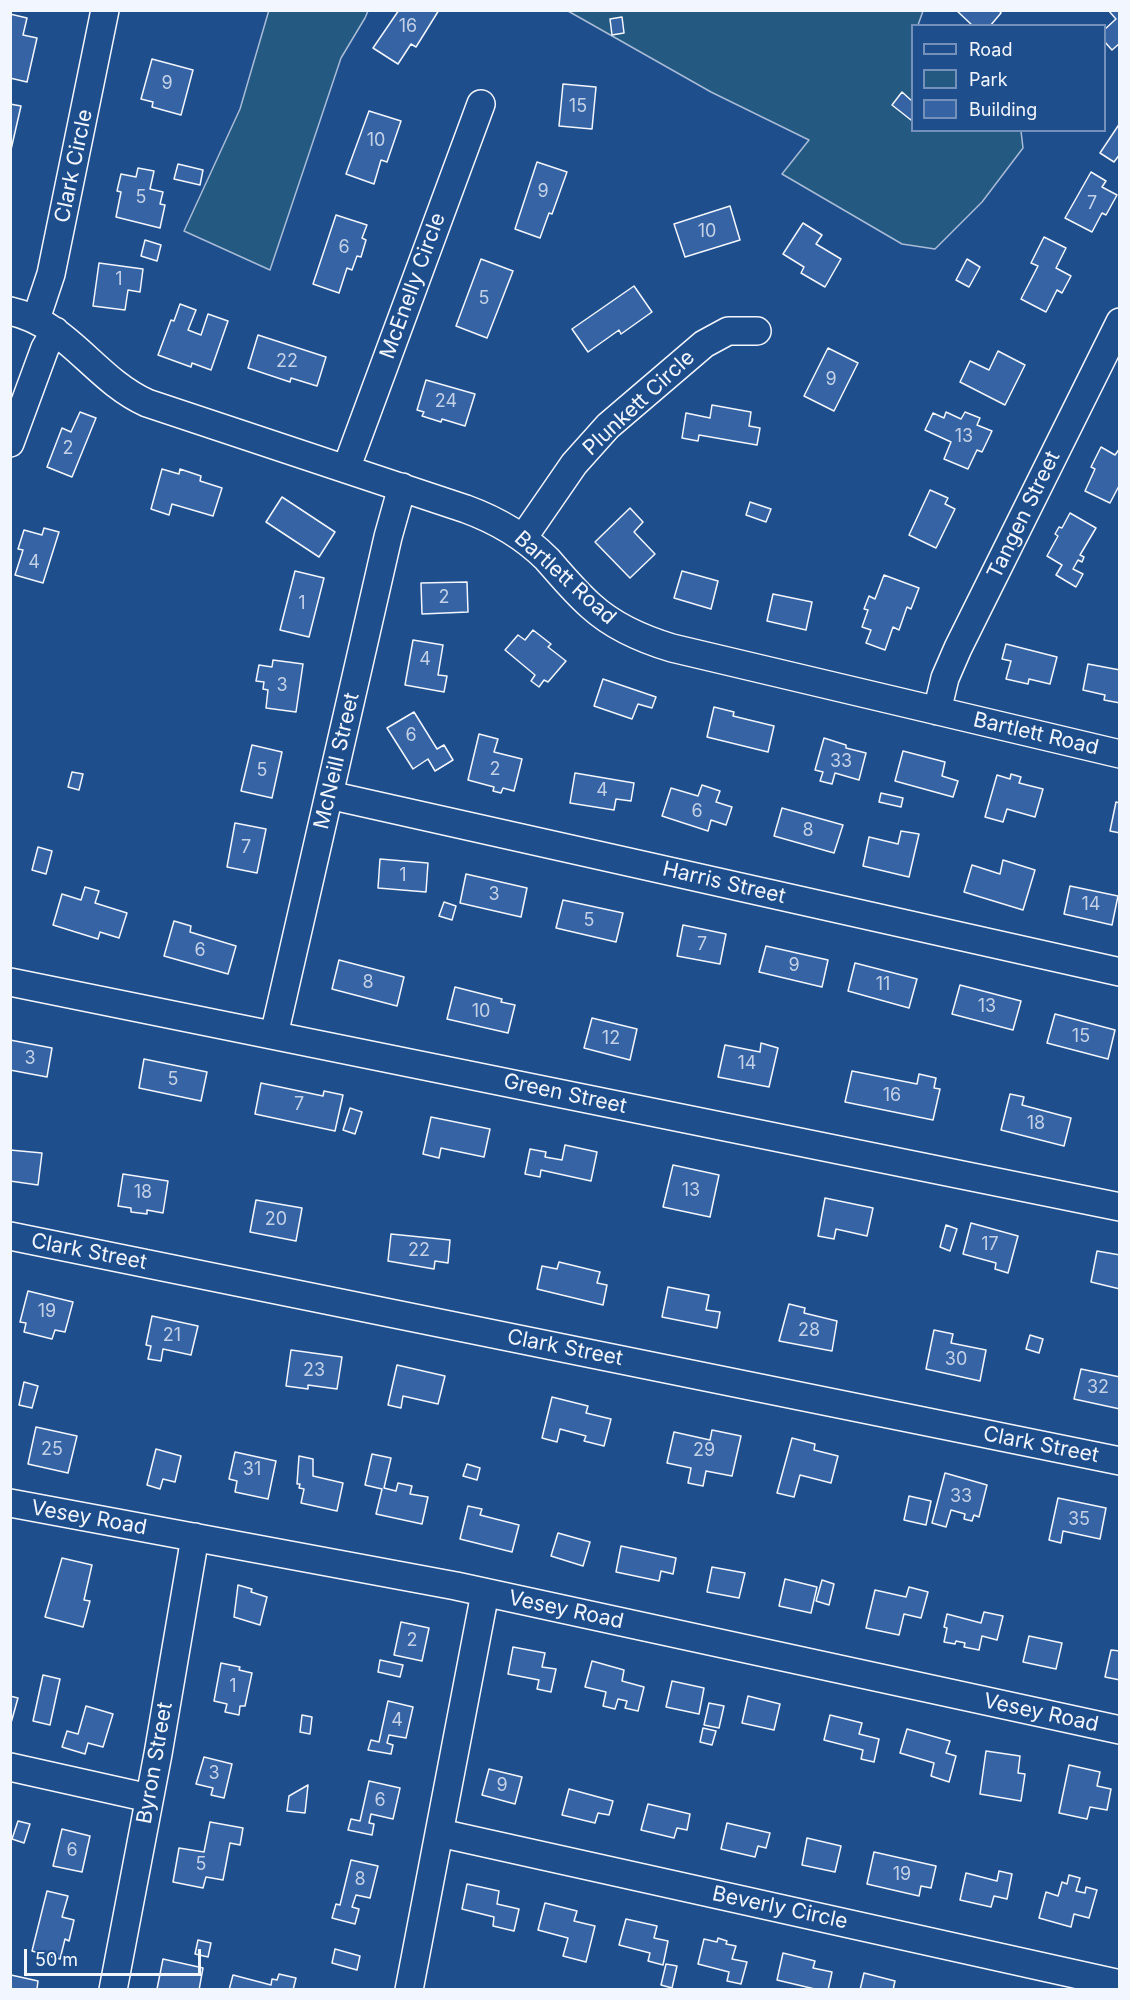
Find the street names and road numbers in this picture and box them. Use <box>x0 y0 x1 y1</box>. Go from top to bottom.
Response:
street label: Clark Circle <box>50 107 98 225</box>
street label: McEnelly Circle <box>375 210 451 362</box>
street label: Plunkett Circle <box>578 345 700 461</box>
street label: Tangen Street <box>982 447 1066 583</box>
street label: Bartlett Road <box>509 526 621 630</box>
street label: McNeill Street <box>309 690 365 832</box>
street label: Bartlett Road <box>971 707 1101 761</box>
street label: Harris Street <box>660 857 788 909</box>
street label: Green Street <box>501 1069 629 1119</box>
street label: Clark Street <box>29 1228 149 1276</box>
street label: Clark Street <box>505 1324 625 1372</box>
street label: Clark Street <box>981 1421 1101 1469</box>
street label: Vesey Road <box>29 1495 149 1541</box>
street label: Vesey Road <box>506 1586 626 1634</box>
street label: Vesey Road <box>981 1689 1101 1737</box>
street label: Byron Street <box>132 1700 178 1826</box>
street label: Beverly Circle <box>710 1881 850 1935</box>

